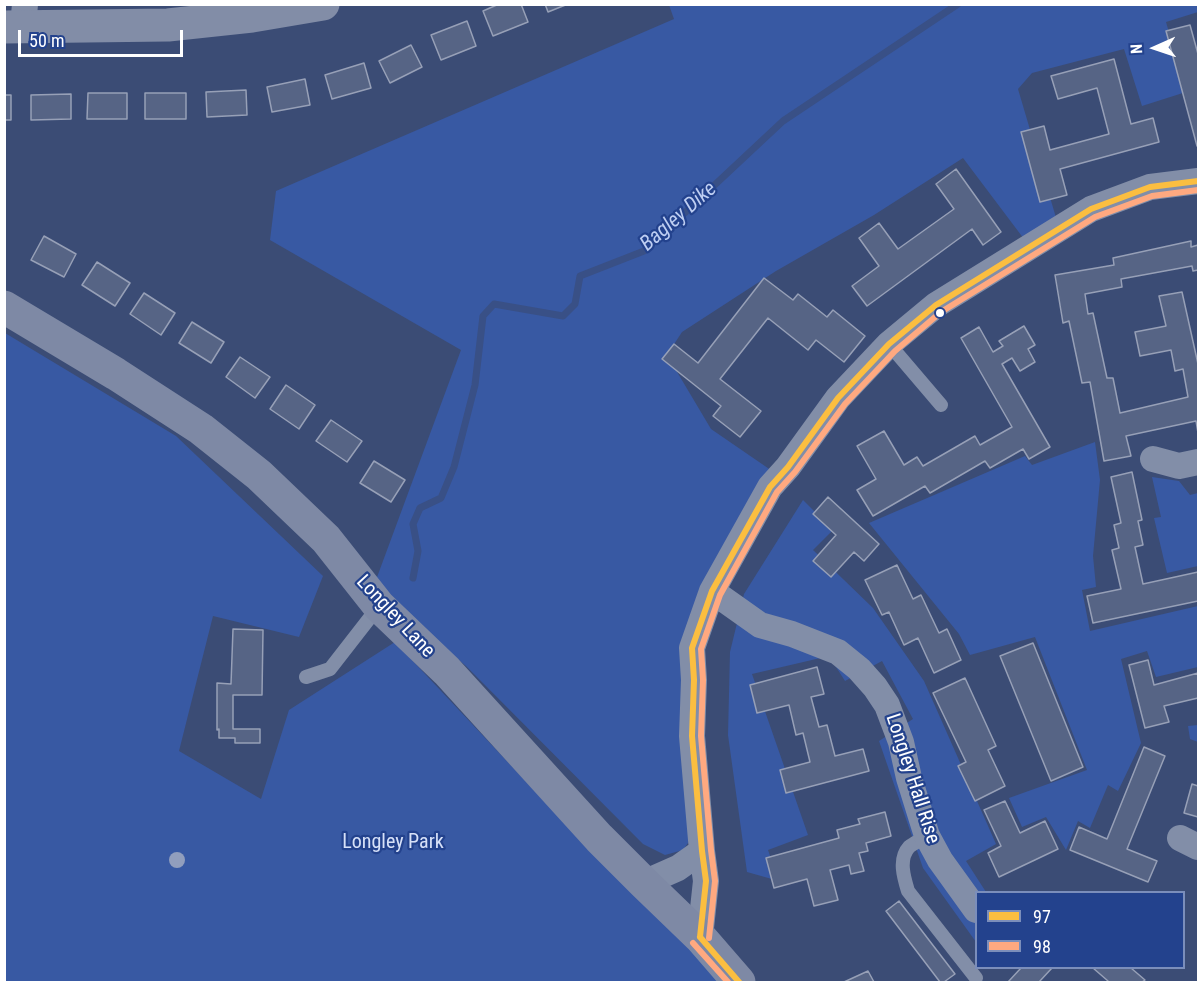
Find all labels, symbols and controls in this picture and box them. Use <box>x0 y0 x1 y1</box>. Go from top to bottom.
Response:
scale bar <box>21 18 186 56</box>
north arrow <box>1125 18 1185 78</box>
text: 50 m <box>29 30 64 51</box>
text: N <box>1127 44 1146 54</box>
water label: Bagley Dike <box>636 177 722 257</box>
unlabelled marker <box>934 307 946 319</box>
street label: Longley Lane <box>351 571 439 663</box>
street label: Longley Hall Rise <box>880 711 944 847</box>
park label: Longley Park <box>342 831 444 855</box>
legend <box>975 891 1185 969</box>
text: 97 <box>1033 906 1051 927</box>
text: 98 <box>1033 936 1051 957</box>

